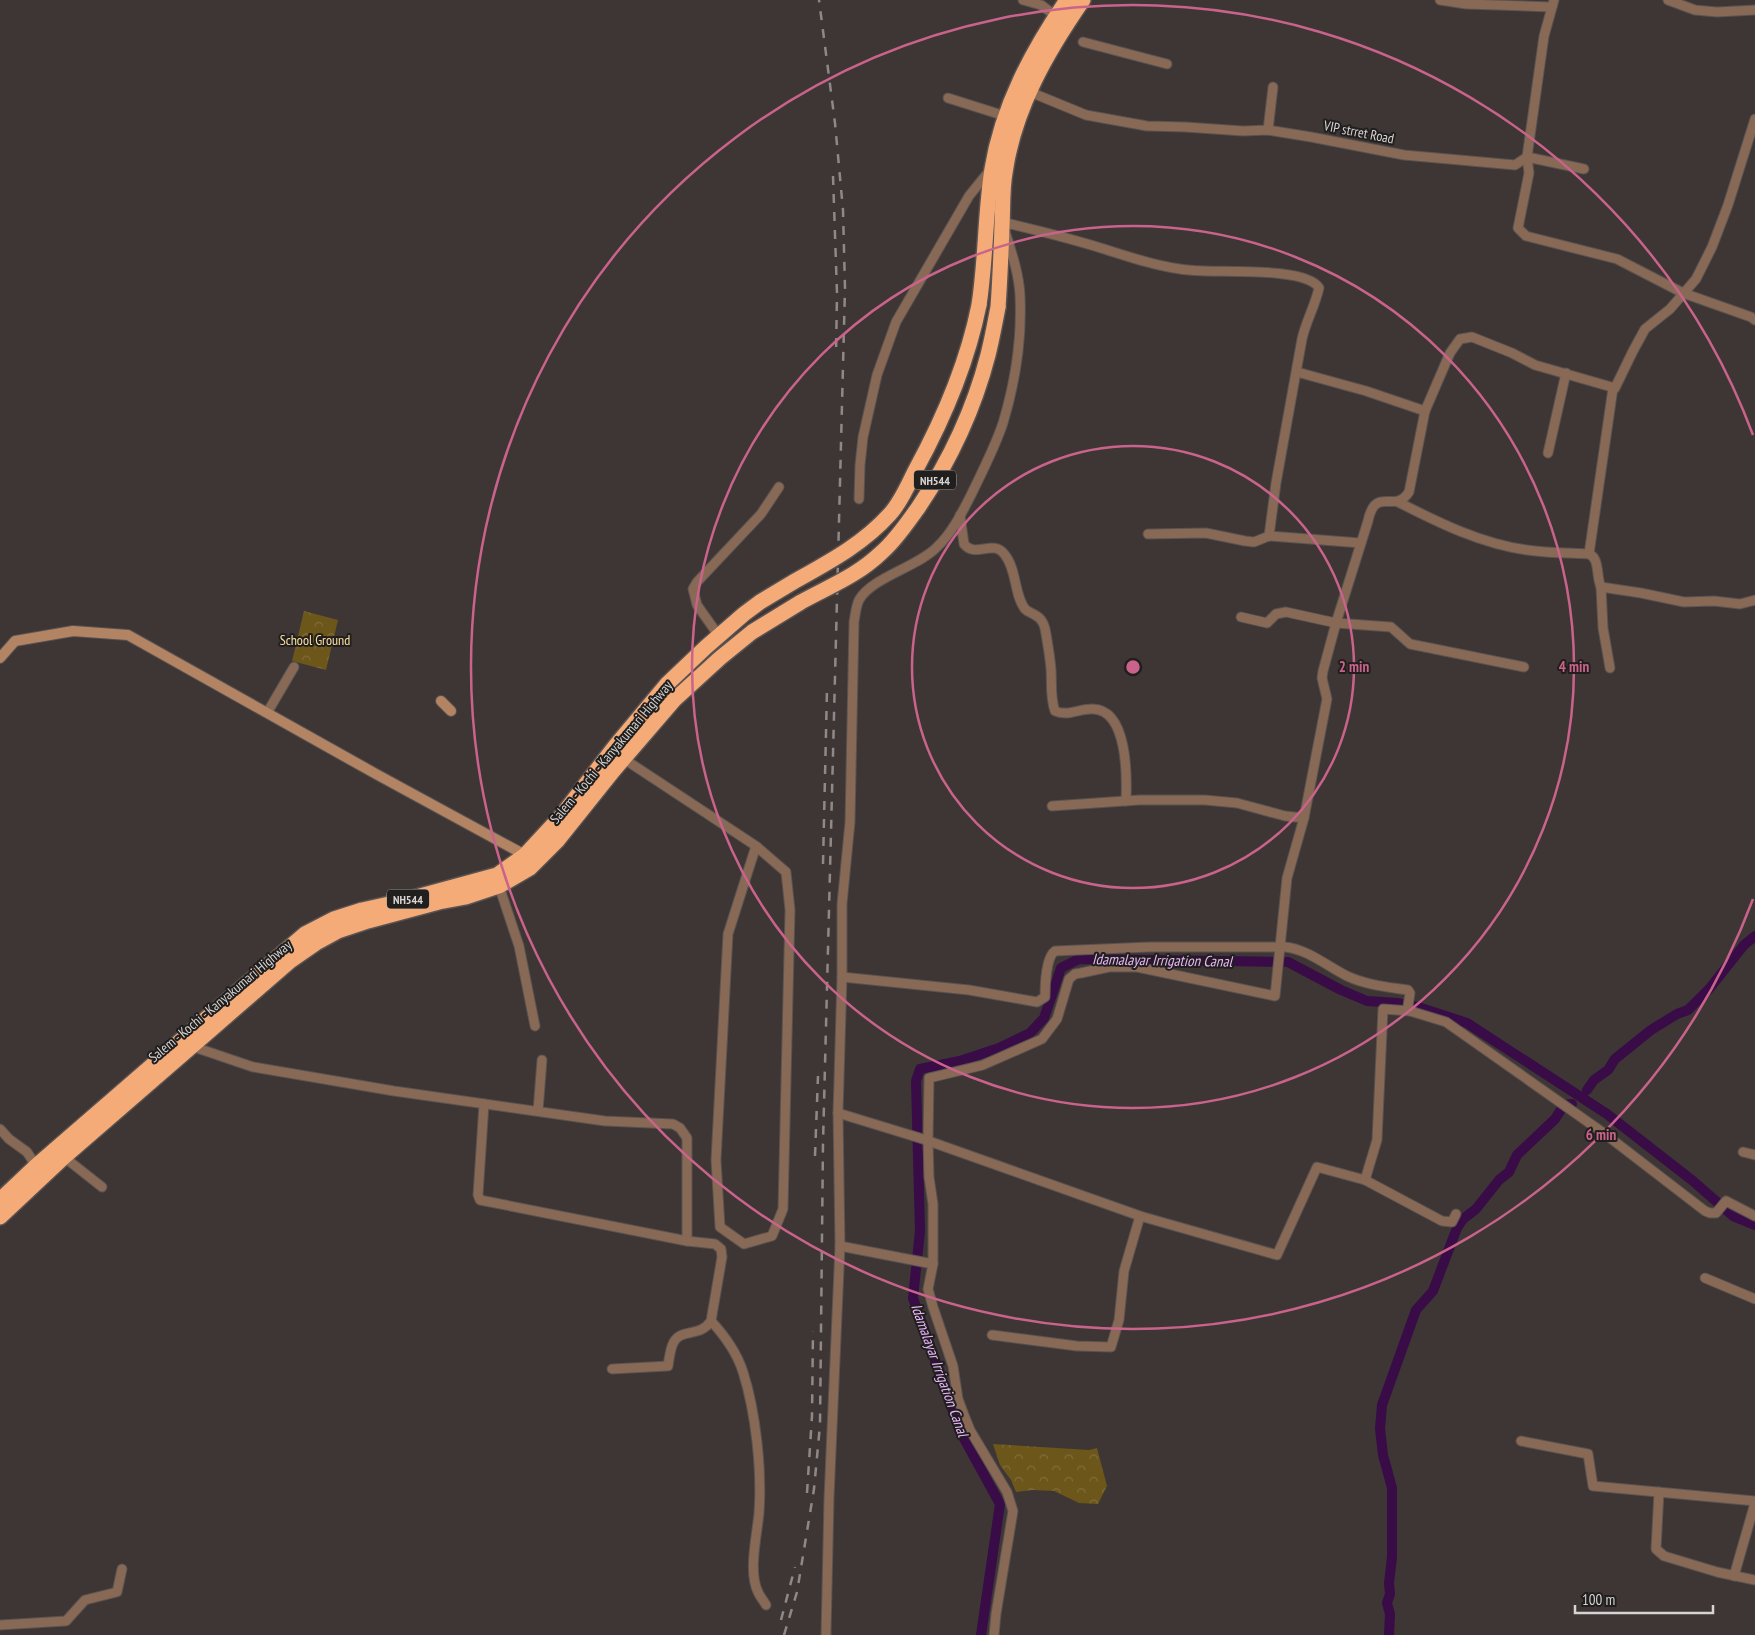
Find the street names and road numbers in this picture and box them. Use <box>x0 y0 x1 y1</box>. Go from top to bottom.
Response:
street label: VIP strret Road <box>1321 116 1396 148</box>
road number: NH544 <box>914 470 956 490</box>
street label: Salem - Kochi - Kanyakumari Highway <box>546 676 677 827</box>
road number: NH544 <box>387 890 429 909</box>
street label: Salem - Kochi - Kanyakumari Highway <box>145 935 296 1066</box>

